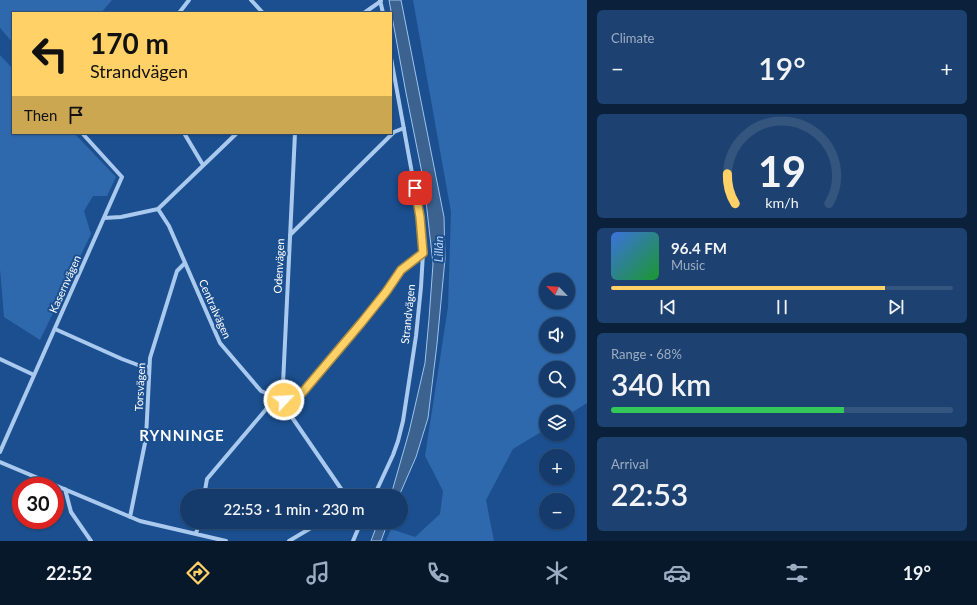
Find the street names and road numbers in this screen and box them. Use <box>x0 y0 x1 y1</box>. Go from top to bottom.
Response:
street label: Odenvägen <box>271 238 286 294</box>
street label: Kasernvägen <box>46 253 83 315</box>
street label: Centralvägen <box>197 277 234 341</box>
street label: Strandvägen <box>398 283 417 344</box>
street label: Torsvägen <box>132 362 147 412</box>

